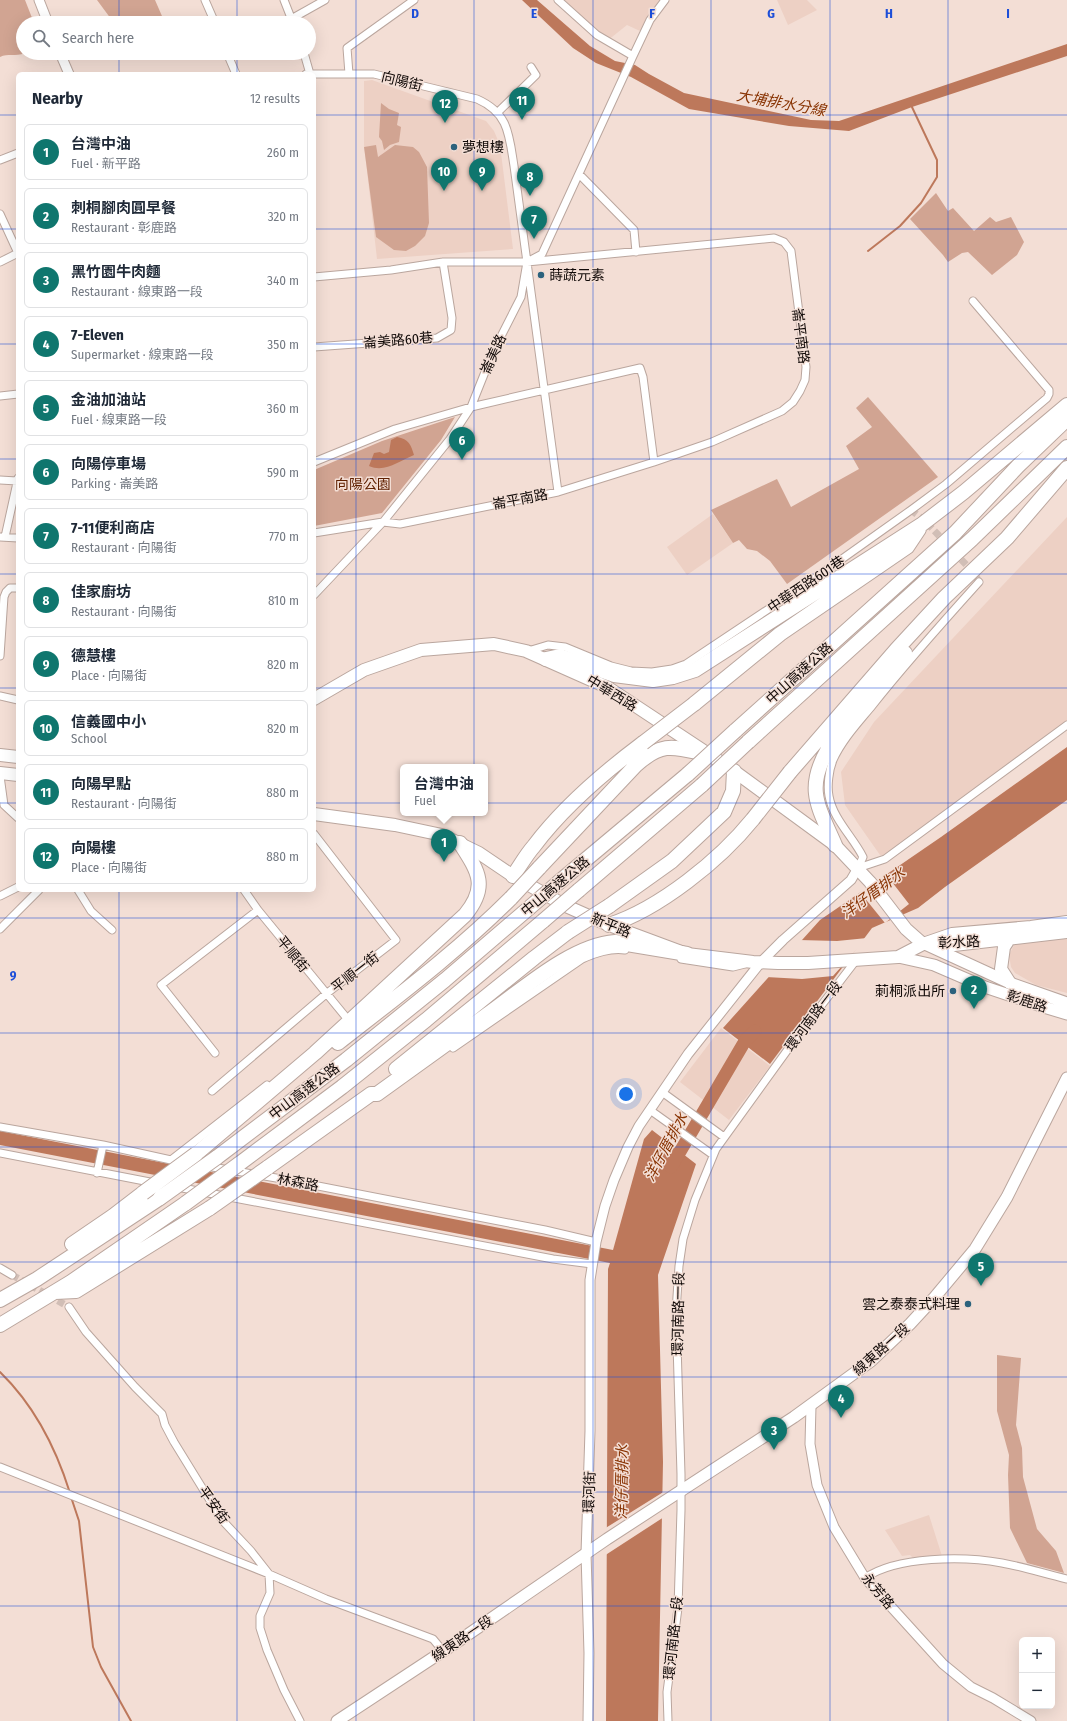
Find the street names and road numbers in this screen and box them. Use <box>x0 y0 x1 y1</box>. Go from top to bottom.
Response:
street label: 向陽街 <box>379 68 424 95</box>
street label: 崙平南路 <box>789 307 812 365</box>
street label: 崙美路60巷 <box>362 329 434 352</box>
street label: 崙美路 <box>477 332 510 377</box>
street label: 崙平南路 <box>491 486 549 513</box>
street label: 中華西路601巷 <box>764 552 848 616</box>
street label: 中山高速公路 <box>762 639 836 708</box>
street label: 中華西路 <box>583 672 640 715</box>
street label: 中山高速公路 <box>518 853 593 920</box>
street label: 新平路 <box>588 910 633 941</box>
street label: 平順街 <box>273 933 312 976</box>
street label: 彰水路 <box>938 933 980 952</box>
street label: 平順一街 <box>328 948 383 996</box>
street label: 環河南路一段 <box>781 978 845 1055</box>
street label: 彰鹿路 <box>1004 987 1049 1016</box>
street label: 中山高速公路 <box>266 1059 343 1123</box>
street label: 林森路 <box>276 1170 320 1195</box>
street label: 環河南路一段 <box>669 1272 688 1356</box>
street label: 線東路一段 <box>850 1320 913 1379</box>
street label: 環河街 <box>580 1471 599 1513</box>
street label: 平安街 <box>195 1483 233 1527</box>
street label: 永芳路 <box>858 1570 898 1613</box>
street label: 環河南路一段 <box>661 1595 686 1681</box>
street label: 線東路一段 <box>429 1612 496 1665</box>

